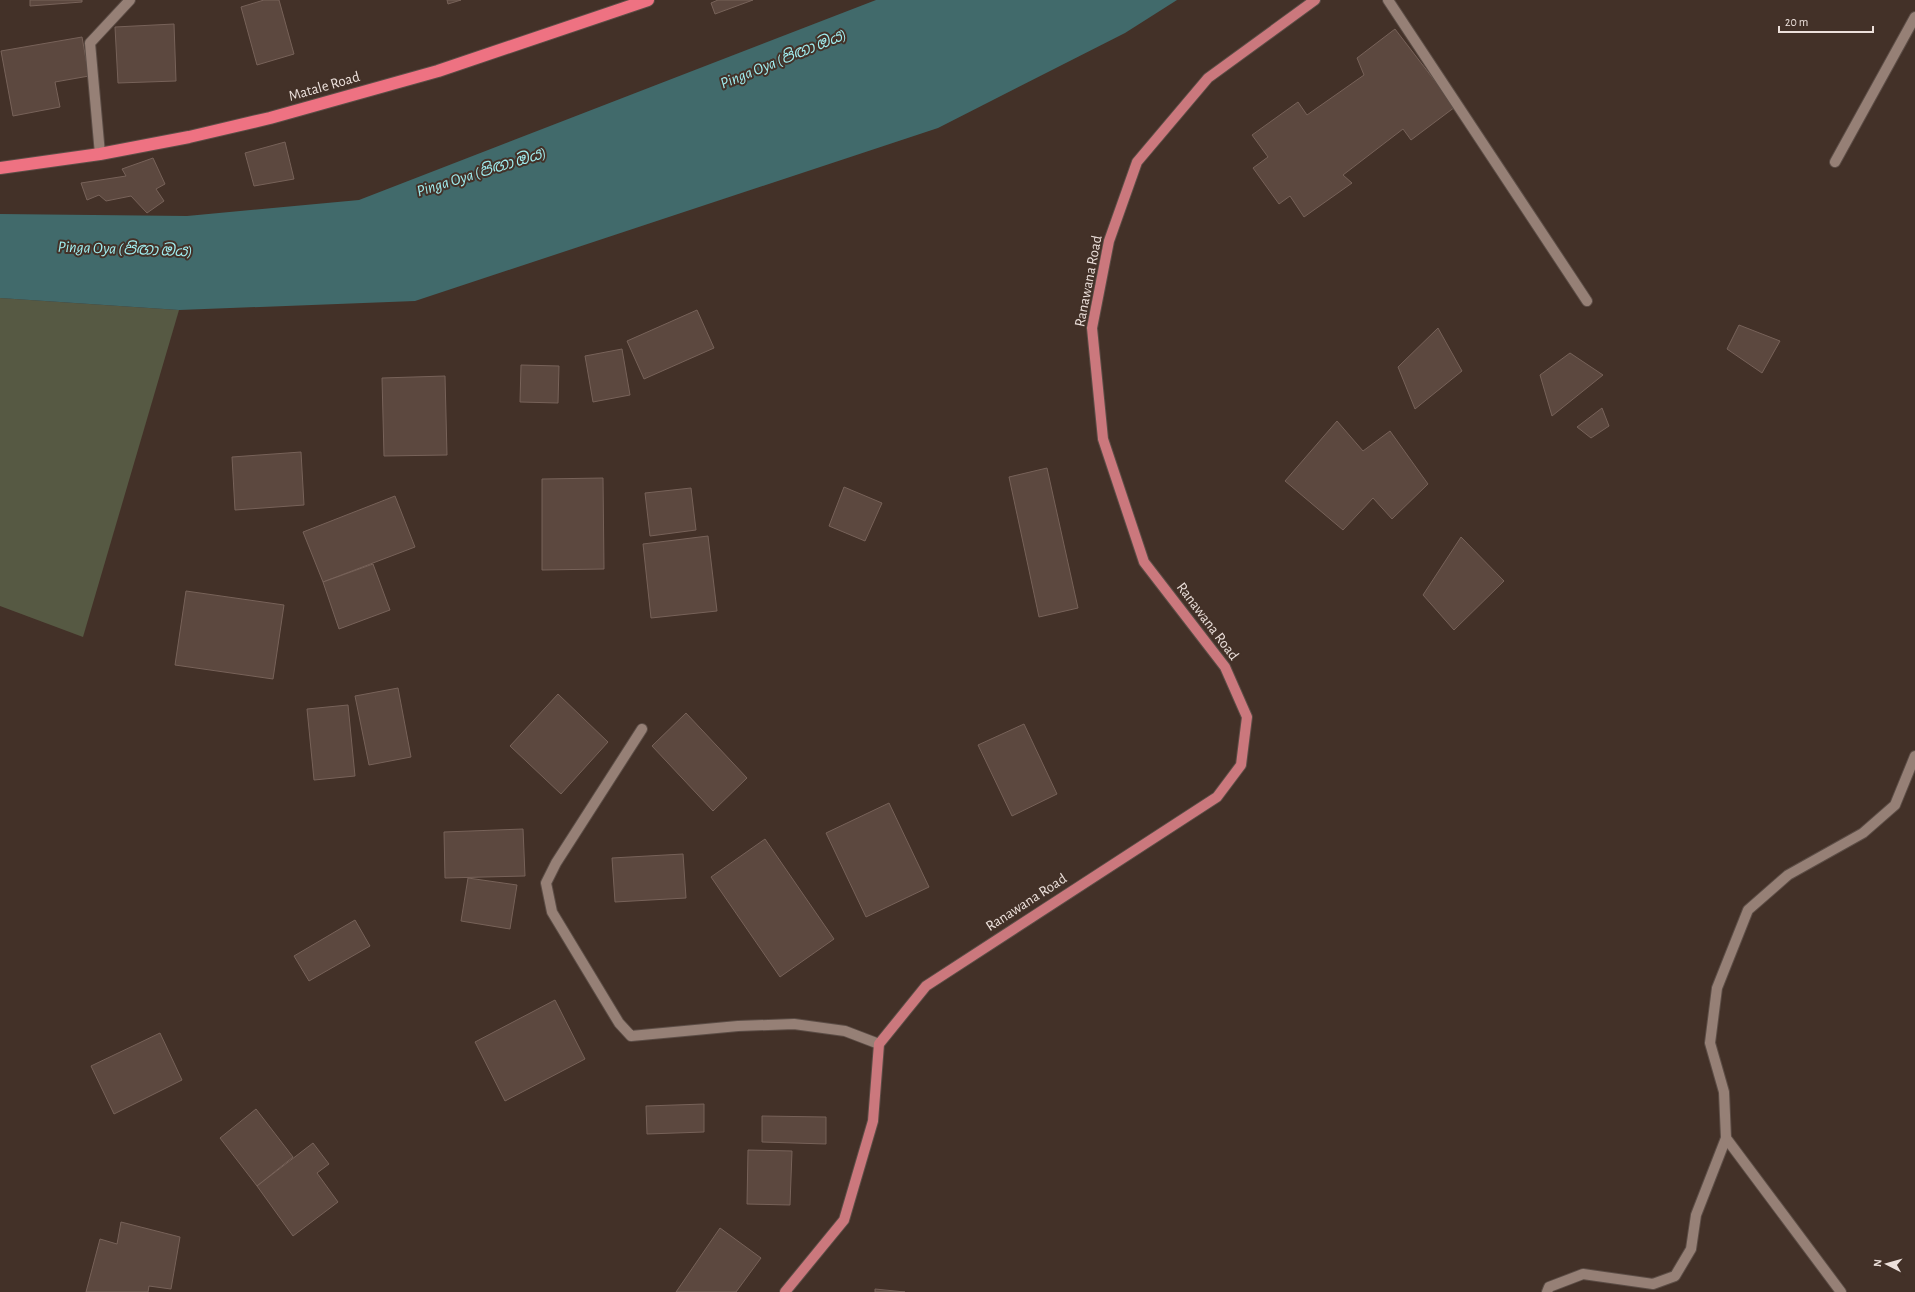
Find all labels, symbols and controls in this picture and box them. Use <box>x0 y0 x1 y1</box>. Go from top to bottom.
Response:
scale bar <box>1779 8 1873 34</box>
text: 20 m <box>1785 16 1808 28</box>
water label: Pinga Oya (පිඟා ඔය) <box>717 24 849 92</box>
street label: Matale Road <box>287 69 362 104</box>
water label: Pinga Oya (පිඟා ඔය) <box>414 143 548 199</box>
street label: Ranawana Road <box>1072 234 1105 328</box>
water label: Pinga Oya (පිඟා ඔය) <box>57 237 193 259</box>
street label: Ranawana Road <box>1174 580 1242 663</box>
street label: Ranawana Road <box>983 871 1070 934</box>
north arrow <box>1867 1244 1907 1284</box>
text: N <box>1872 1259 1883 1267</box>

